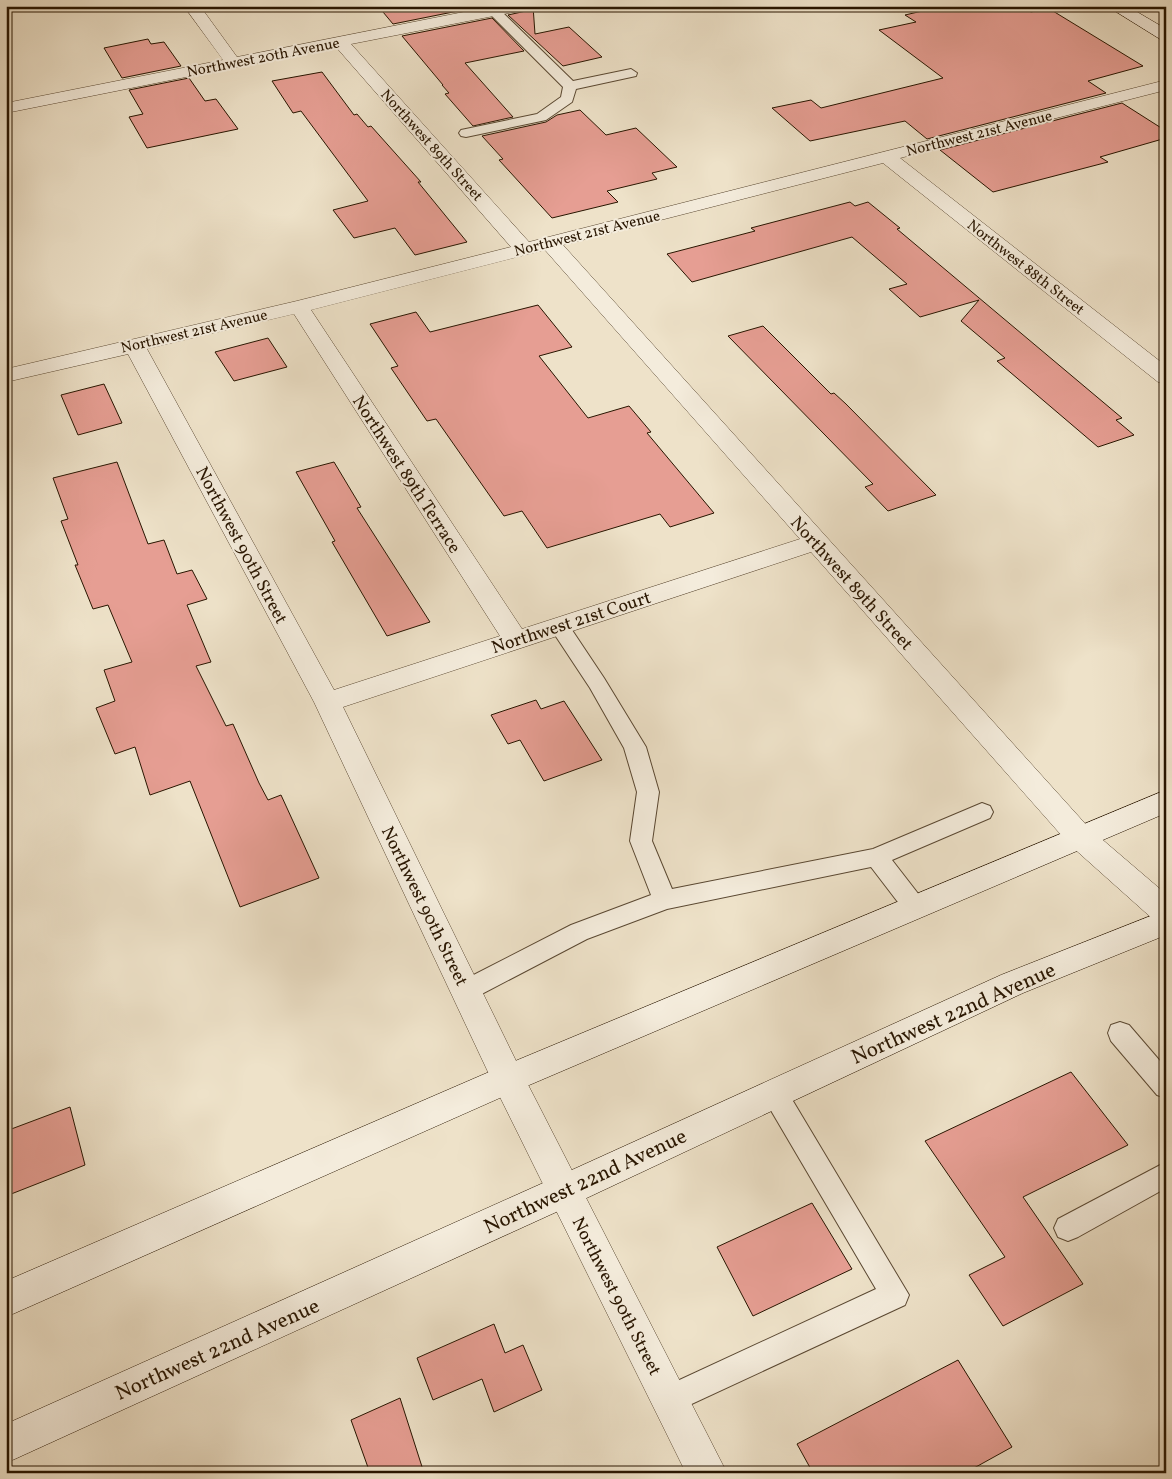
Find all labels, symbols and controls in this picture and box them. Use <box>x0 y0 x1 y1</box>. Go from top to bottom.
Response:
street label: Northwest 20th Avenue <box>185 33 342 84</box>
street label: Northwest 89th Street <box>375 85 487 207</box>
street label: Northwest 21st Avenue <box>904 106 1055 163</box>
street label: Northwest 21st Avenue <box>512 206 663 263</box>
street label: Northwest 88th Street <box>962 216 1088 321</box>
street label: Northwest 21st Avenue <box>119 305 270 360</box>
street label: Northwest 89th Terrace <box>345 391 466 559</box>
street label: Northwest 90th Street <box>189 463 293 629</box>
street label: Northwest 89th Street <box>784 511 918 657</box>
street label: Northwest 21st Court <box>489 586 654 661</box>
street label: Northwest 90th Street <box>374 823 473 991</box>
street label: Northwest 22nd Avenue <box>847 956 1060 1073</box>
street label: Northwest 22nd Avenue <box>479 1123 692 1242</box>
street label: Northwest 90th Street <box>565 1213 667 1380</box>
street label: Northwest 22nd Avenue <box>111 1292 324 1409</box>

